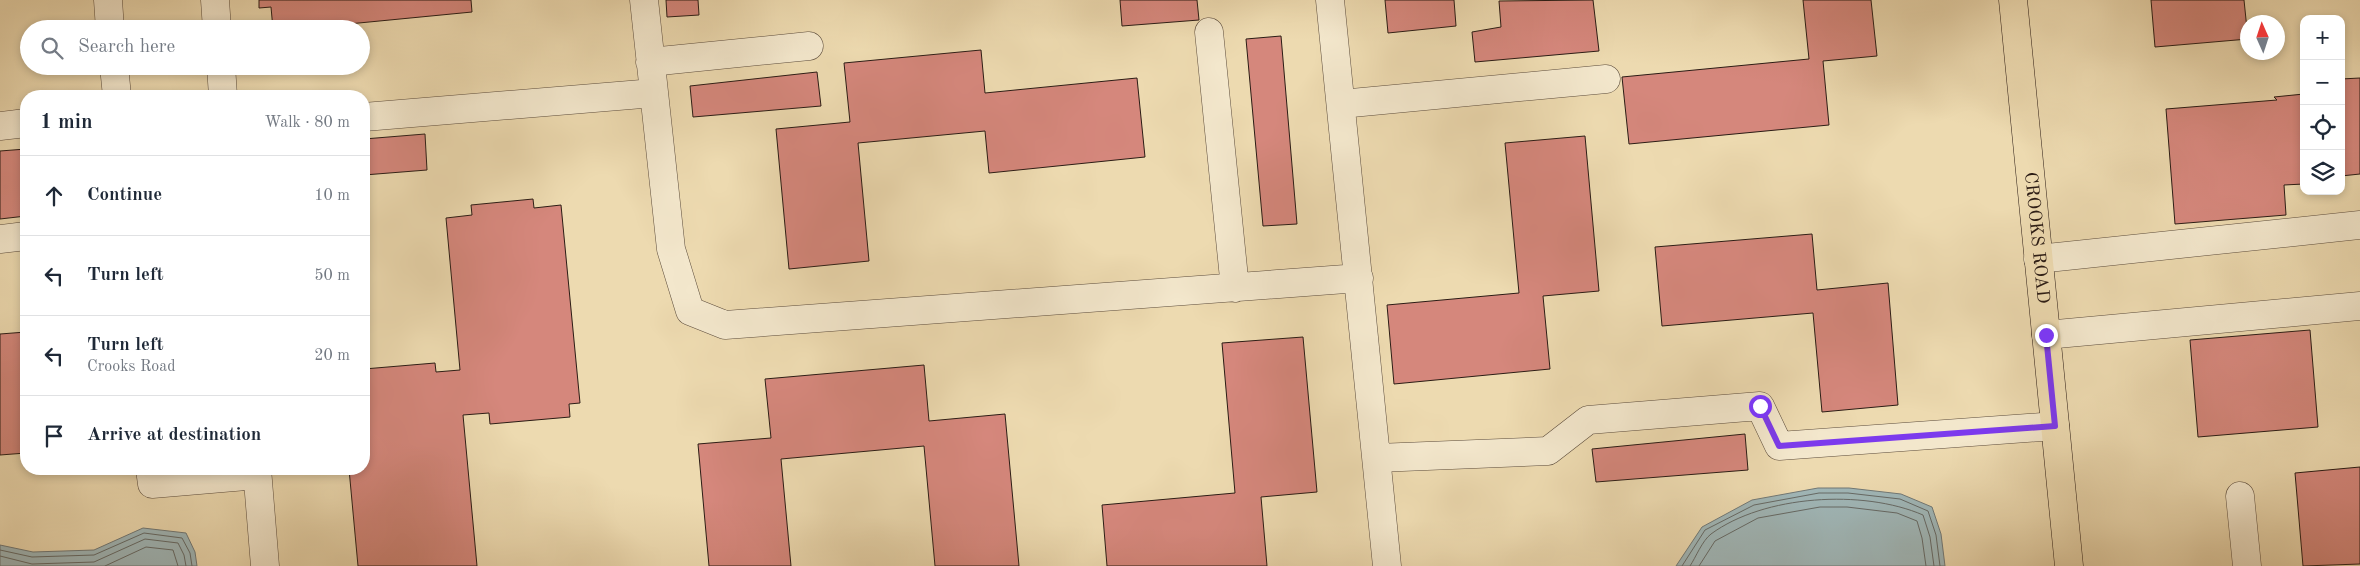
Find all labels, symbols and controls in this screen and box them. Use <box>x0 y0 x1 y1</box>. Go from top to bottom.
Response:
north arrow <box>2240 15 2285 60</box>
map controls <box>2300 15 2345 195</box>
button: + <box>2300 15 2345 60</box>
search box <box>20 20 370 75</box>
icon: search <box>38 34 66 62</box>
text: Search here <box>78 38 175 57</box>
button: − <box>2300 60 2345 105</box>
button: locate <box>2300 105 2345 150</box>
text: 1 min <box>40 112 93 133</box>
text: Walk · 80 m <box>264 115 350 131</box>
button: layers <box>2300 150 2345 195</box>
street label: CROOKS ROAD <box>2021 171 2052 305</box>
icon: ahead <box>40 182 68 210</box>
text: Continue <box>87 186 162 205</box>
text: 10 m <box>314 188 350 204</box>
icon: left <box>40 262 68 290</box>
text: Turn left <box>87 266 164 285</box>
text: 50 m <box>314 268 350 284</box>
route end <box>2035 324 2058 347</box>
text: Turn left <box>87 336 164 355</box>
icon: left <box>40 342 68 370</box>
text: 20 m <box>314 348 350 364</box>
text: Crooks Road <box>87 359 176 375</box>
route start <box>1749 395 1772 418</box>
icon: arrive <box>40 422 68 450</box>
text: Arrive at destination <box>87 426 261 445</box>

